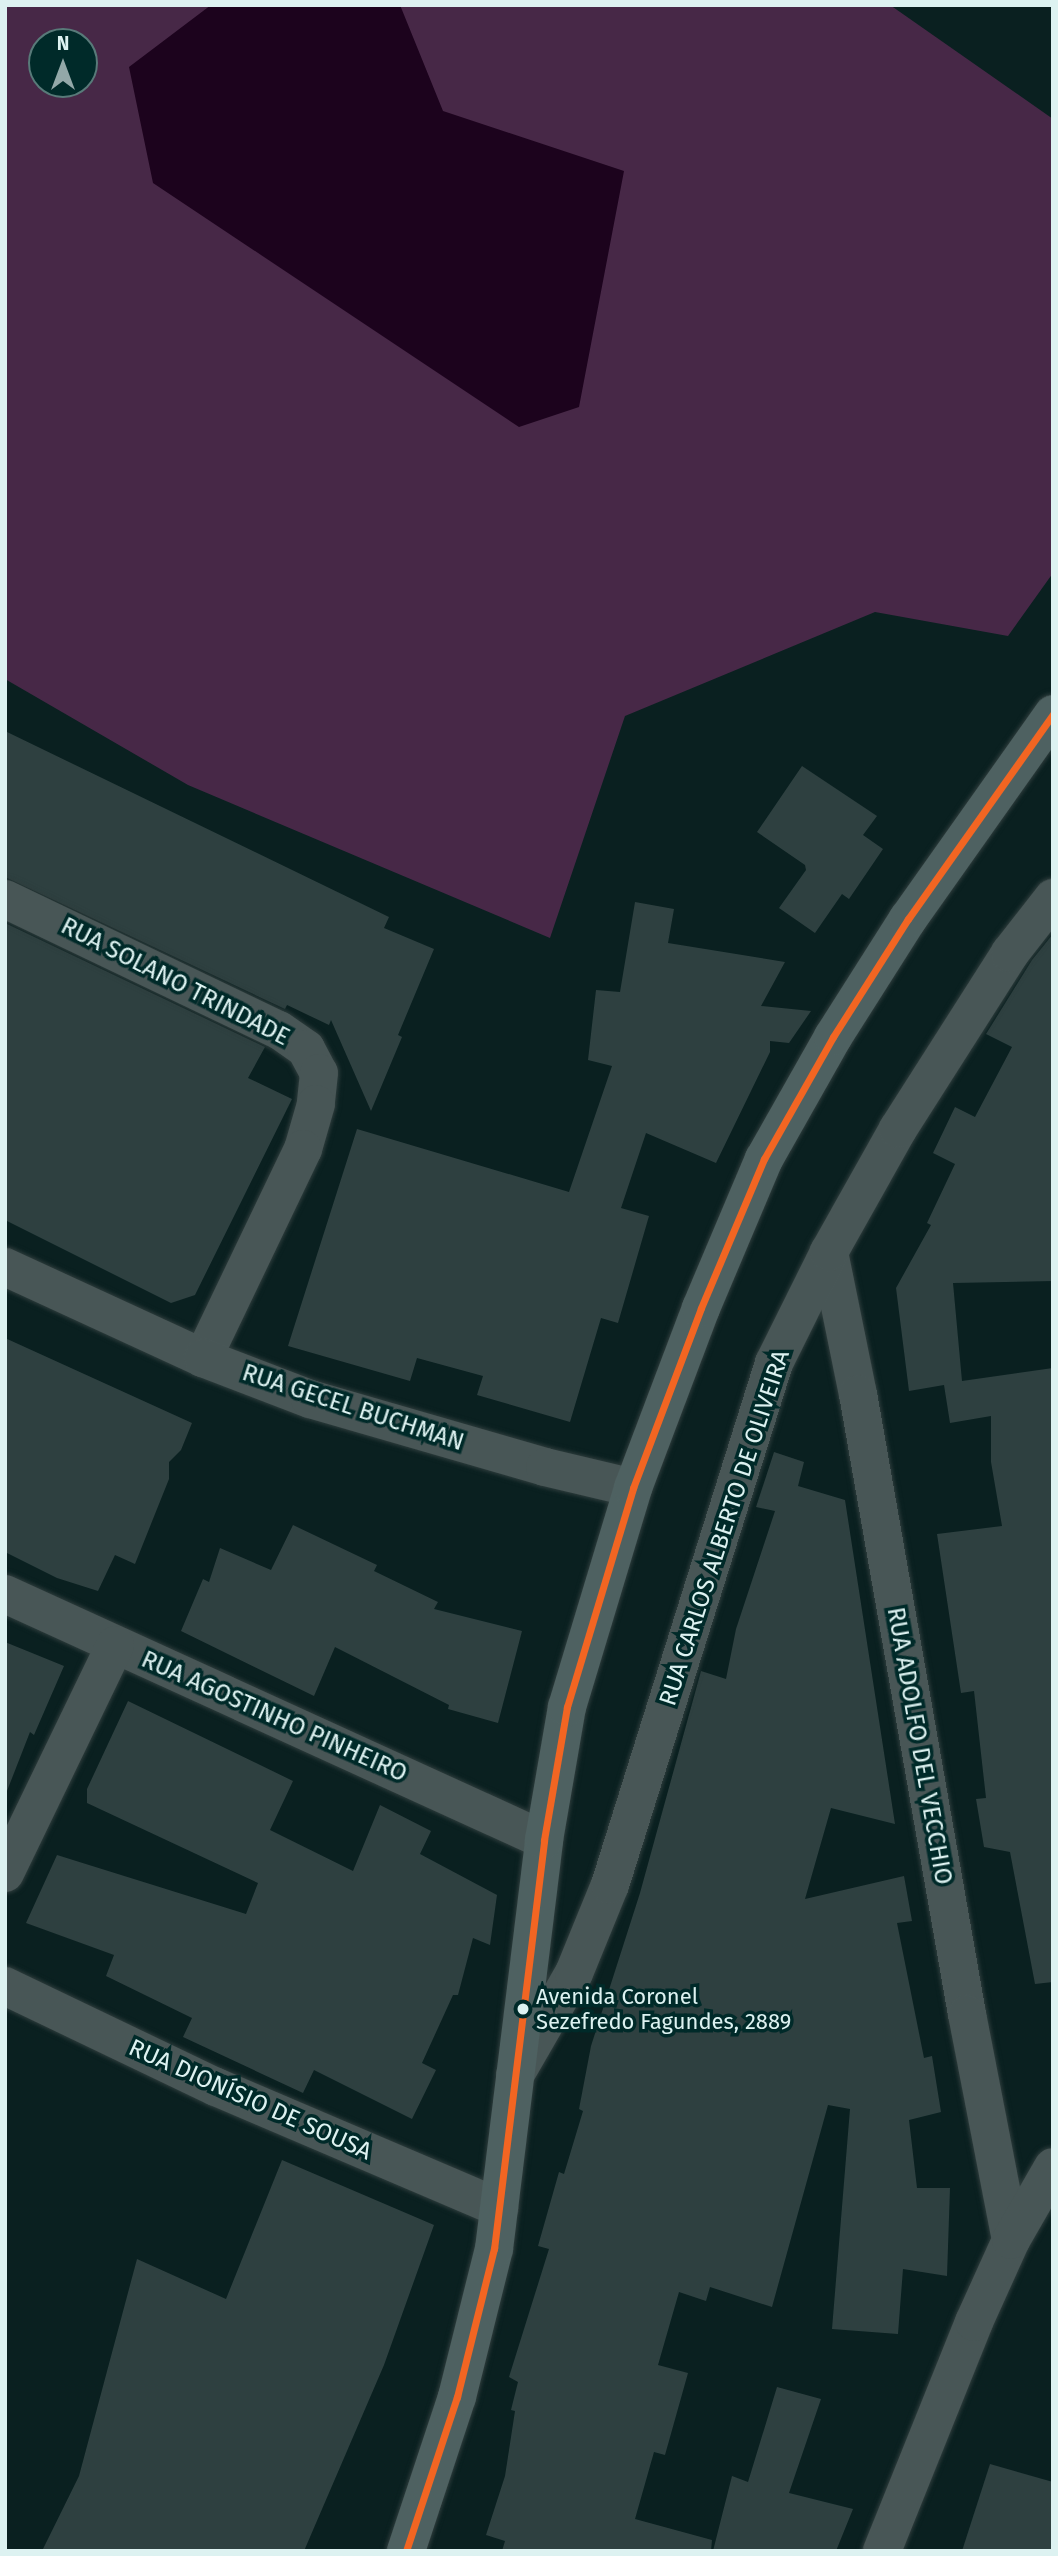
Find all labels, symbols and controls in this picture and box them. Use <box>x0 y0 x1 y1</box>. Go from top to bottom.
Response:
north arrow <box>28 28 98 98</box>
text: N <box>57 32 69 55</box>
street label: RUA SOLANO TRINDADE <box>56 912 294 1052</box>
street label: RUA CARLOS ALBERTO DE OLIVEIRA <box>654 1347 796 1709</box>
street label: RUA GECEL BUCHMAN <box>238 1359 468 1457</box>
street label: RUA ADOLFO DEL VECCHIO <box>880 1605 958 1887</box>
street label: RUA AGOSTINHO PINHEIRO <box>137 1645 411 1789</box>
place label: Avenida Coronel Sezefredo Fagundes, 2889 <box>536 1983 791 2035</box>
marker: Avenida Coronel Sezefredo Fagundes, 2889 <box>516 2002 530 2016</box>
street label: RUA DIONÍSIO DE SOUSA <box>124 2033 376 2167</box>

